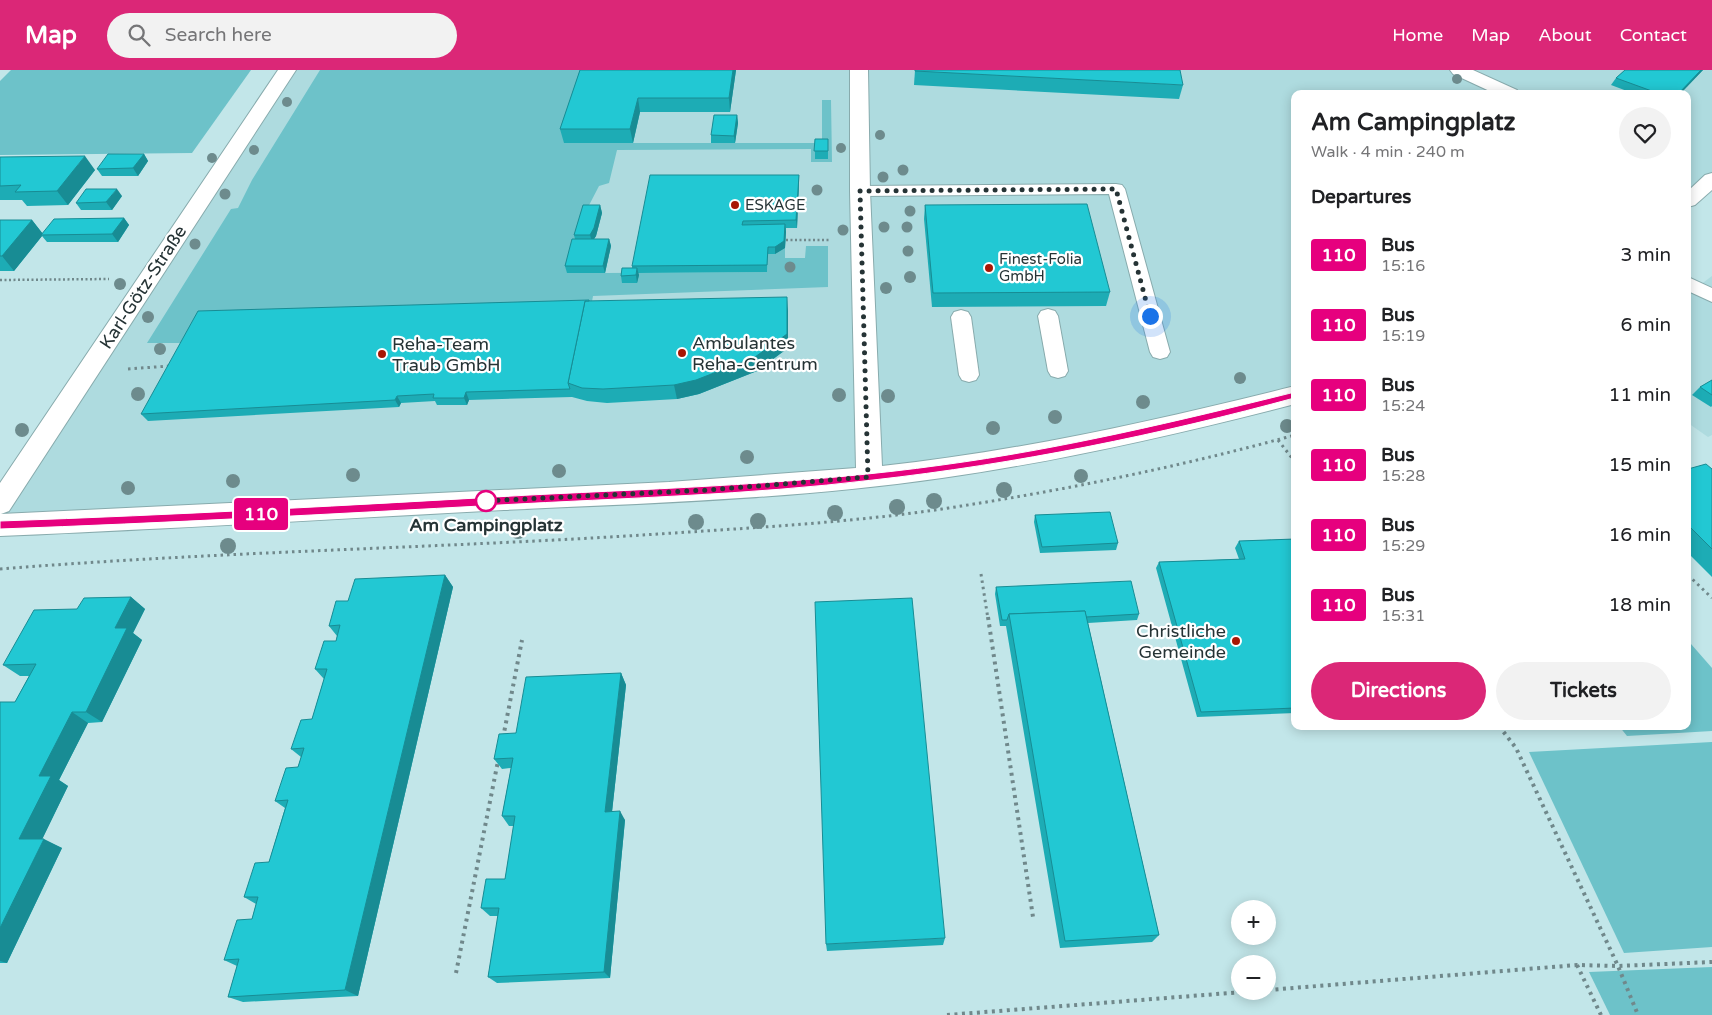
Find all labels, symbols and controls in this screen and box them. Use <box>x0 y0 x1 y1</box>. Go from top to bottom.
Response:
search box <box>107 13 457 58</box>
text: Map <box>25 21 77 50</box>
icon: search <box>125 21 153 49</box>
text: Search here <box>165 24 272 46</box>
text: Home <box>1392 24 1443 46</box>
text: Map <box>1471 24 1510 46</box>
text: About <box>1538 24 1592 46</box>
text: Contact <box>1620 24 1687 46</box>
button: heart <box>1619 107 1671 159</box>
text: Am Campingplatz <box>1311 108 1516 137</box>
text: Walk · 4 min · 240 m <box>1311 142 1465 162</box>
text: Departures <box>1311 186 1411 208</box>
place label: ESKAGE <box>745 196 805 214</box>
marker: ESKAGE <box>729 199 741 211</box>
street label: Karl-Götz-Straße <box>95 221 191 353</box>
text: Bus <box>1381 234 1415 256</box>
text: 110 <box>1322 244 1355 266</box>
text: 3 min <box>1620 244 1671 266</box>
place label: Finest-Folia GmbH <box>999 250 1082 285</box>
text: 15:16 <box>1381 256 1425 276</box>
marker: Finest-Folia GmbH <box>983 262 995 274</box>
your location <box>1138 304 1163 329</box>
text: Bus <box>1381 304 1415 326</box>
text: 110 <box>1322 314 1355 336</box>
text: 6 min <box>1620 314 1671 336</box>
text: 15:19 <box>1381 326 1425 346</box>
place label: Ambulantes Reha-Centrum <box>692 332 818 375</box>
place label: Reha-Team Traub GmbH <box>392 333 501 376</box>
marker: Ambulantes Reha-Centrum <box>676 347 688 359</box>
marker: Reha-Team Traub GmbH <box>376 348 388 360</box>
text: Bus <box>1381 374 1415 396</box>
text: 110 <box>1322 384 1355 406</box>
text: 11 min <box>1608 384 1671 406</box>
text: 15:24 <box>1381 396 1425 416</box>
text: Bus <box>1381 444 1415 466</box>
text: 110 <box>1322 454 1355 476</box>
text: 15 min <box>1608 454 1671 476</box>
text: 15:28 <box>1381 466 1425 486</box>
marker: Am Campingplatz <box>475 490 497 512</box>
line badge: 110 <box>232 498 290 530</box>
text: 110 <box>244 503 278 525</box>
place label: Am Campingplatz <box>409 514 563 536</box>
text: Bus <box>1381 514 1415 536</box>
text: 110 <box>1322 524 1355 546</box>
text: 16 min <box>1608 524 1671 546</box>
text: 15:29 <box>1381 536 1425 556</box>
text: Bus <box>1381 584 1415 606</box>
text: 110 <box>1322 594 1355 616</box>
text: 18 min <box>1608 594 1671 616</box>
text: 15:31 <box>1381 606 1425 626</box>
place label: Christliche Gemeinde <box>1136 620 1226 663</box>
marker: Christliche Gemeinde <box>1230 635 1242 647</box>
button: Directions <box>1311 662 1486 720</box>
button: Tickets <box>1496 662 1671 720</box>
map controls <box>1231 900 1276 1000</box>
button: + <box>1231 900 1276 945</box>
button: − <box>1231 955 1276 1000</box>

